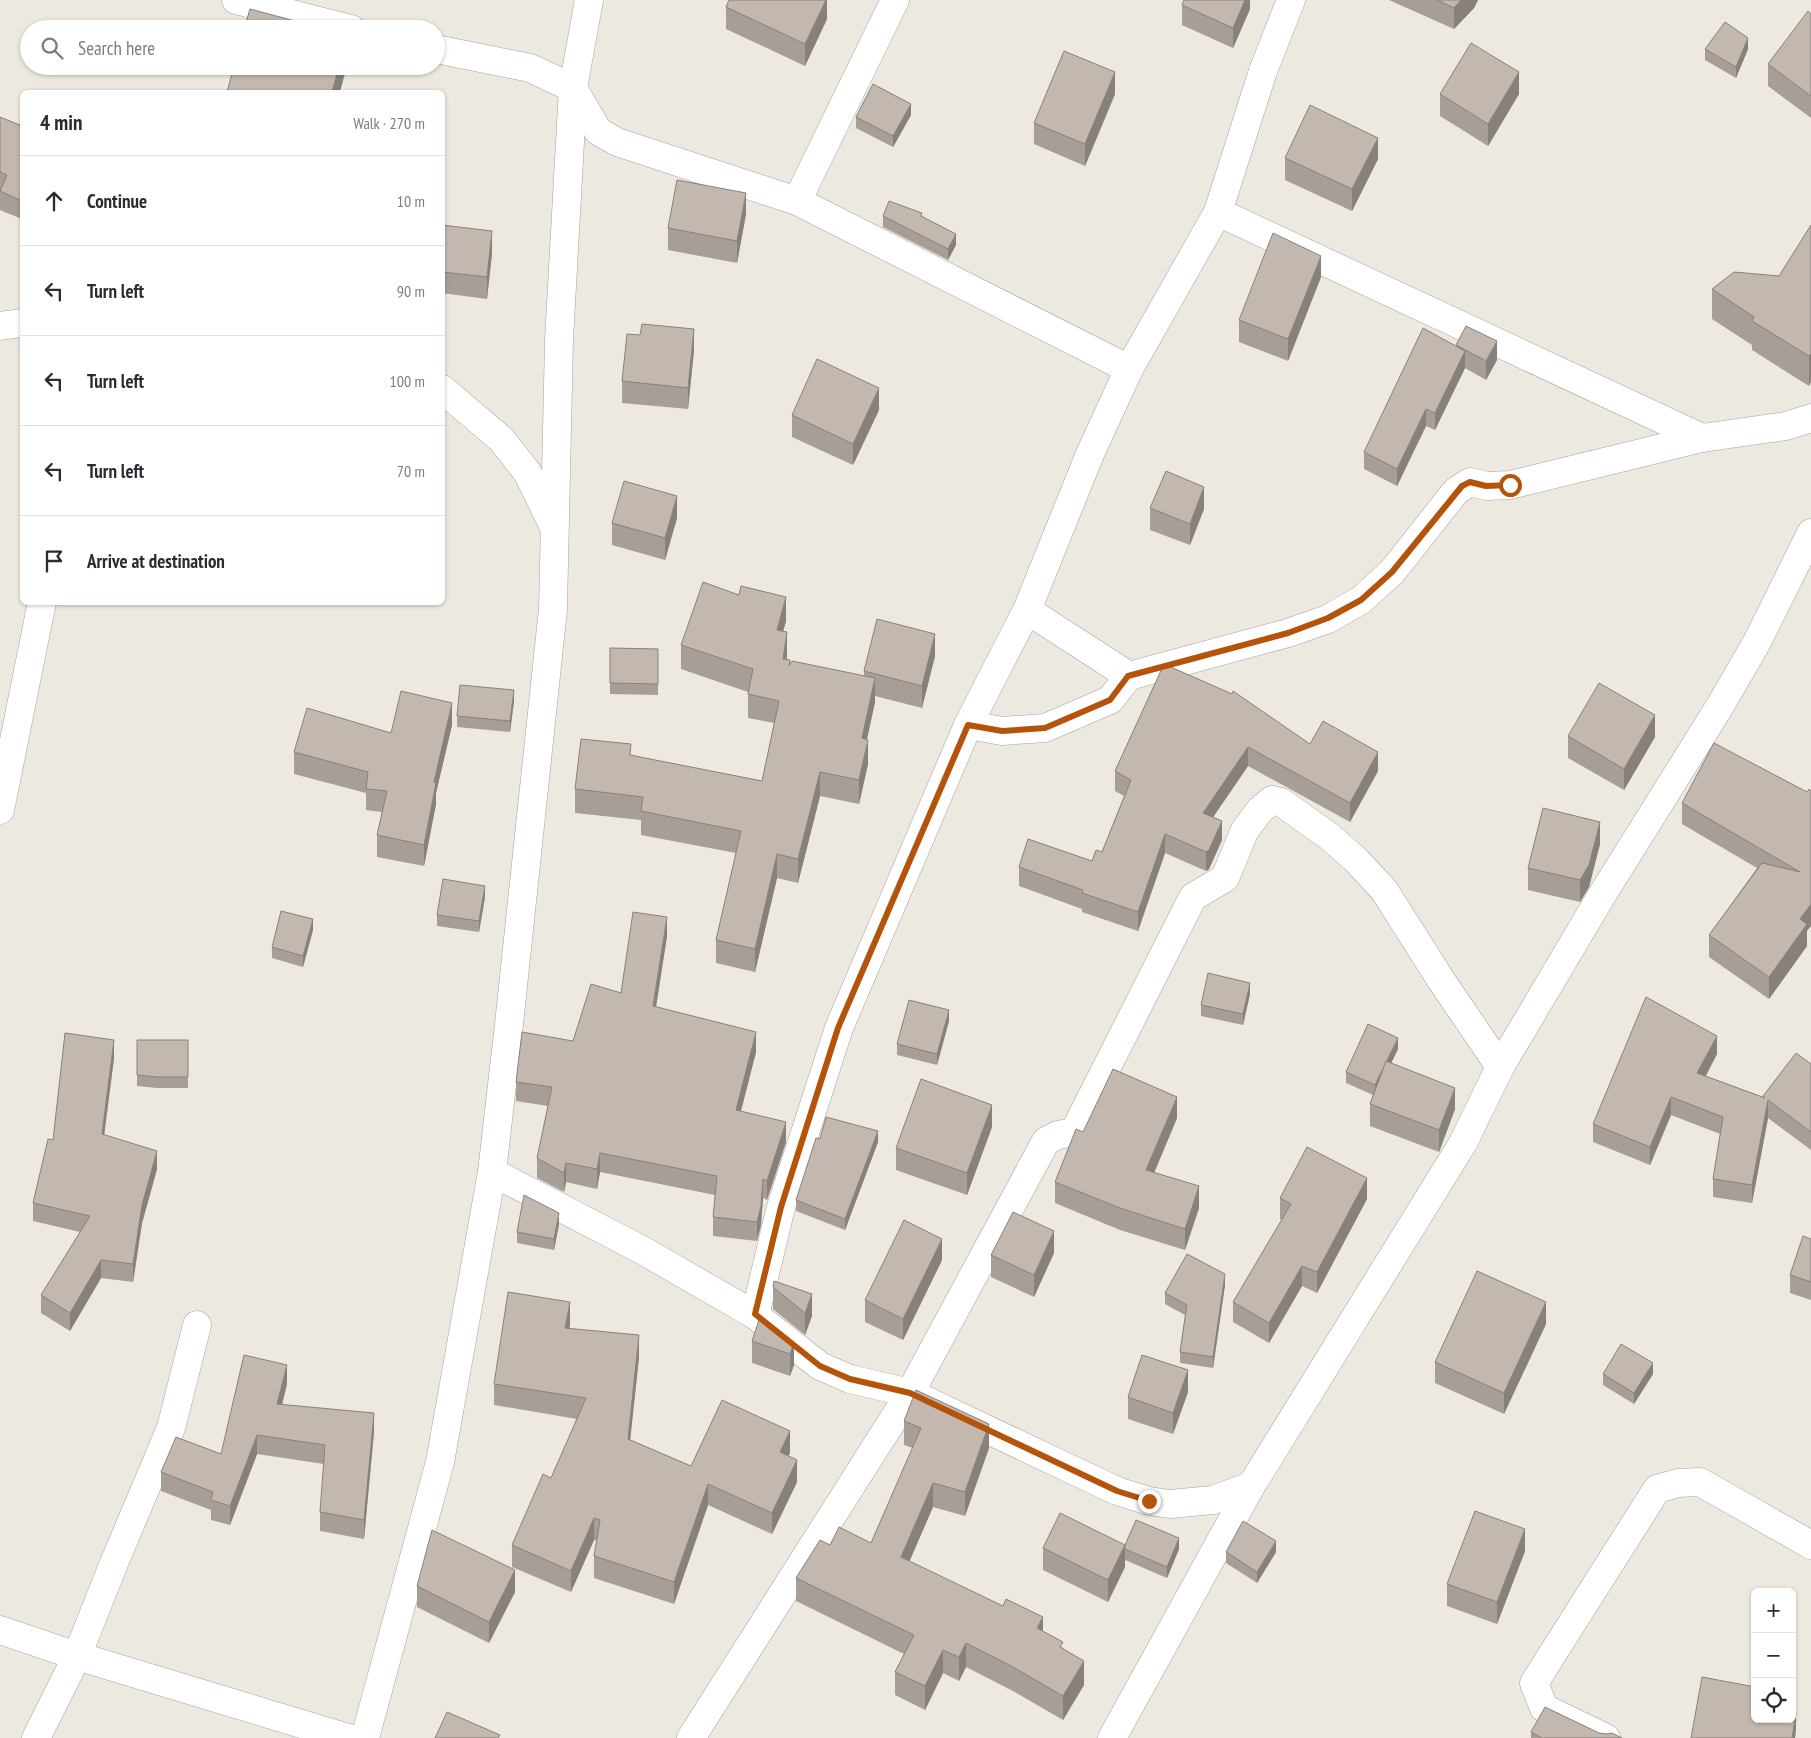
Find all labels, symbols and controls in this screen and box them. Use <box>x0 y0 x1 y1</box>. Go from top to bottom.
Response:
search box <box>20 20 445 75</box>
icon: search <box>38 34 66 62</box>
text: Search here <box>78 36 155 60</box>
text: 4 min <box>40 109 82 136</box>
text: Walk · 270 m <box>353 113 425 133</box>
icon: ahead <box>40 187 68 215</box>
text: Continue <box>87 189 147 213</box>
text: 10 m <box>397 191 425 211</box>
icon: left <box>40 277 68 305</box>
text: Turn left <box>87 279 144 303</box>
text: 90 m <box>397 281 425 301</box>
icon: left <box>40 367 68 395</box>
text: Turn left <box>87 369 144 393</box>
text: 100 m <box>390 371 425 391</box>
icon: left <box>40 457 68 485</box>
text: Turn left <box>87 459 144 483</box>
text: 70 m <box>397 461 425 481</box>
route start <box>1499 474 1522 497</box>
icon: arrive <box>40 547 68 575</box>
text: Arrive at destination <box>87 549 225 573</box>
route end <box>1138 1490 1161 1513</box>
map controls <box>1751 1588 1796 1723</box>
button: + <box>1751 1588 1796 1633</box>
button: − <box>1751 1633 1796 1678</box>
button: locate <box>1751 1678 1796 1723</box>

